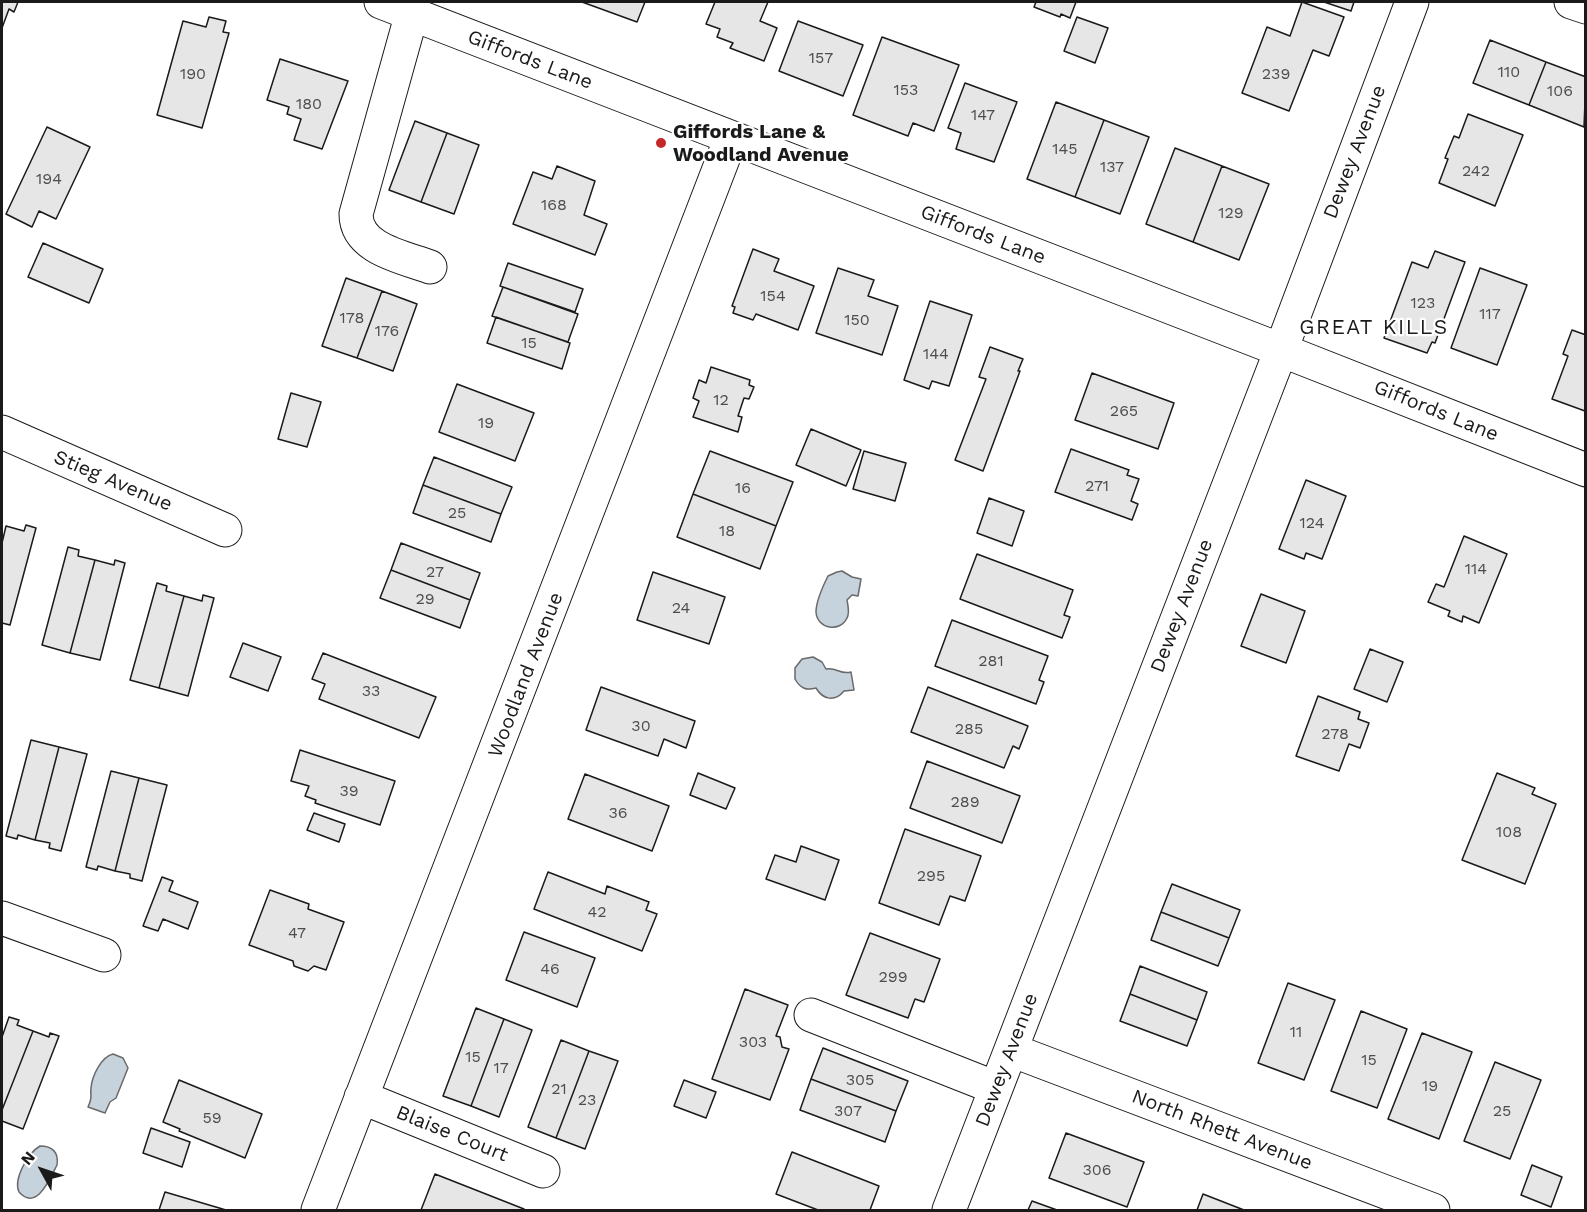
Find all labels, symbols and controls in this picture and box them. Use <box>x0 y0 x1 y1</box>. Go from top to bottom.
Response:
street label: Giffords Lane <box>464 25 596 95</box>
house number: 157 <box>809 48 833 68</box>
house number: 110 <box>1498 62 1520 82</box>
house number: 190 <box>180 64 206 84</box>
house number: 239 <box>1262 64 1290 84</box>
house number: 153 <box>894 80 918 100</box>
house number: 106 <box>1547 81 1573 101</box>
street label: Dewey Avenue <box>1319 82 1391 222</box>
house number: 180 <box>296 94 322 114</box>
house number: 147 <box>971 105 995 125</box>
place label: Giffords Lane & Woodland Avenue <box>673 120 849 167</box>
marker: Giffords Lane & Woodland Avenue <box>654 136 668 150</box>
house number: 145 <box>1052 139 1078 159</box>
house number: 137 <box>1100 157 1124 177</box>
house number: 242 <box>1462 161 1490 181</box>
house number: 194 <box>36 169 62 189</box>
house number: 168 <box>541 195 567 215</box>
street label: Giffords Lane <box>917 200 1049 270</box>
house number: 129 <box>1218 203 1244 223</box>
house number: 154 <box>760 286 786 306</box>
house number: 123 <box>1411 293 1435 313</box>
house number: 117 <box>1479 304 1501 324</box>
house number: 178 <box>340 308 364 328</box>
house number: 150 <box>844 310 870 330</box>
district label: GREAT KILLS <box>1299 315 1449 341</box>
house number: 176 <box>375 321 399 341</box>
house number: 15 <box>521 333 537 353</box>
house number: 144 <box>923 344 949 364</box>
street label: Giffords Lane <box>1370 375 1502 447</box>
house number: 12 <box>713 390 729 410</box>
house number: 265 <box>1110 401 1138 421</box>
house number: 19 <box>478 413 494 433</box>
street label: Stieg Avenue <box>50 445 176 517</box>
house number: 271 <box>1085 476 1109 496</box>
house number: 16 <box>735 478 751 498</box>
house number: 25 <box>448 503 466 523</box>
house number: 124 <box>1300 513 1324 533</box>
house number: 18 <box>719 521 735 541</box>
street label: Dewey Avenue <box>1146 536 1218 676</box>
house number: 114 <box>1465 559 1487 579</box>
house number: 27 <box>426 562 444 582</box>
house number: 29 <box>415 589 435 609</box>
street label: Woodland Avenue <box>483 589 569 761</box>
house number: 24 <box>672 598 690 618</box>
house number: 281 <box>978 651 1004 671</box>
house number: 33 <box>362 681 380 701</box>
house number: 30 <box>631 716 651 736</box>
house number: 285 <box>955 719 983 739</box>
house number: 278 <box>1321 724 1349 744</box>
house number: 39 <box>339 781 359 801</box>
house number: 289 <box>950 792 980 812</box>
house number: 36 <box>608 803 628 823</box>
house number: 108 <box>1496 822 1522 842</box>
house number: 295 <box>917 866 945 886</box>
house number: 42 <box>587 902 607 922</box>
house number: 47 <box>288 923 306 943</box>
house number: 46 <box>540 959 560 979</box>
house number: 299 <box>878 967 908 987</box>
street label: Dewey Avenue <box>971 990 1043 1130</box>
house number: 11 <box>1290 1022 1302 1042</box>
house number: 303 <box>739 1032 767 1052</box>
house number: 15 <box>465 1047 481 1067</box>
house number: 15 <box>1361 1050 1377 1070</box>
house number: 17 <box>493 1058 509 1078</box>
house number: 305 <box>846 1070 874 1090</box>
house number: 19 <box>1422 1076 1438 1096</box>
house number: 21 <box>551 1079 567 1099</box>
street label: North Rhett Avenue <box>1128 1084 1316 1176</box>
house number: 23 <box>578 1090 596 1110</box>
street label: Blaise Court <box>392 1101 512 1167</box>
house number: 307 <box>834 1101 862 1121</box>
house number: 25 <box>1493 1101 1511 1121</box>
house number: 59 <box>202 1108 222 1128</box>
north arrow <box>12 1140 72 1200</box>
text: N <box>17 1147 39 1169</box>
house number: 306 <box>1082 1160 1112 1180</box>

